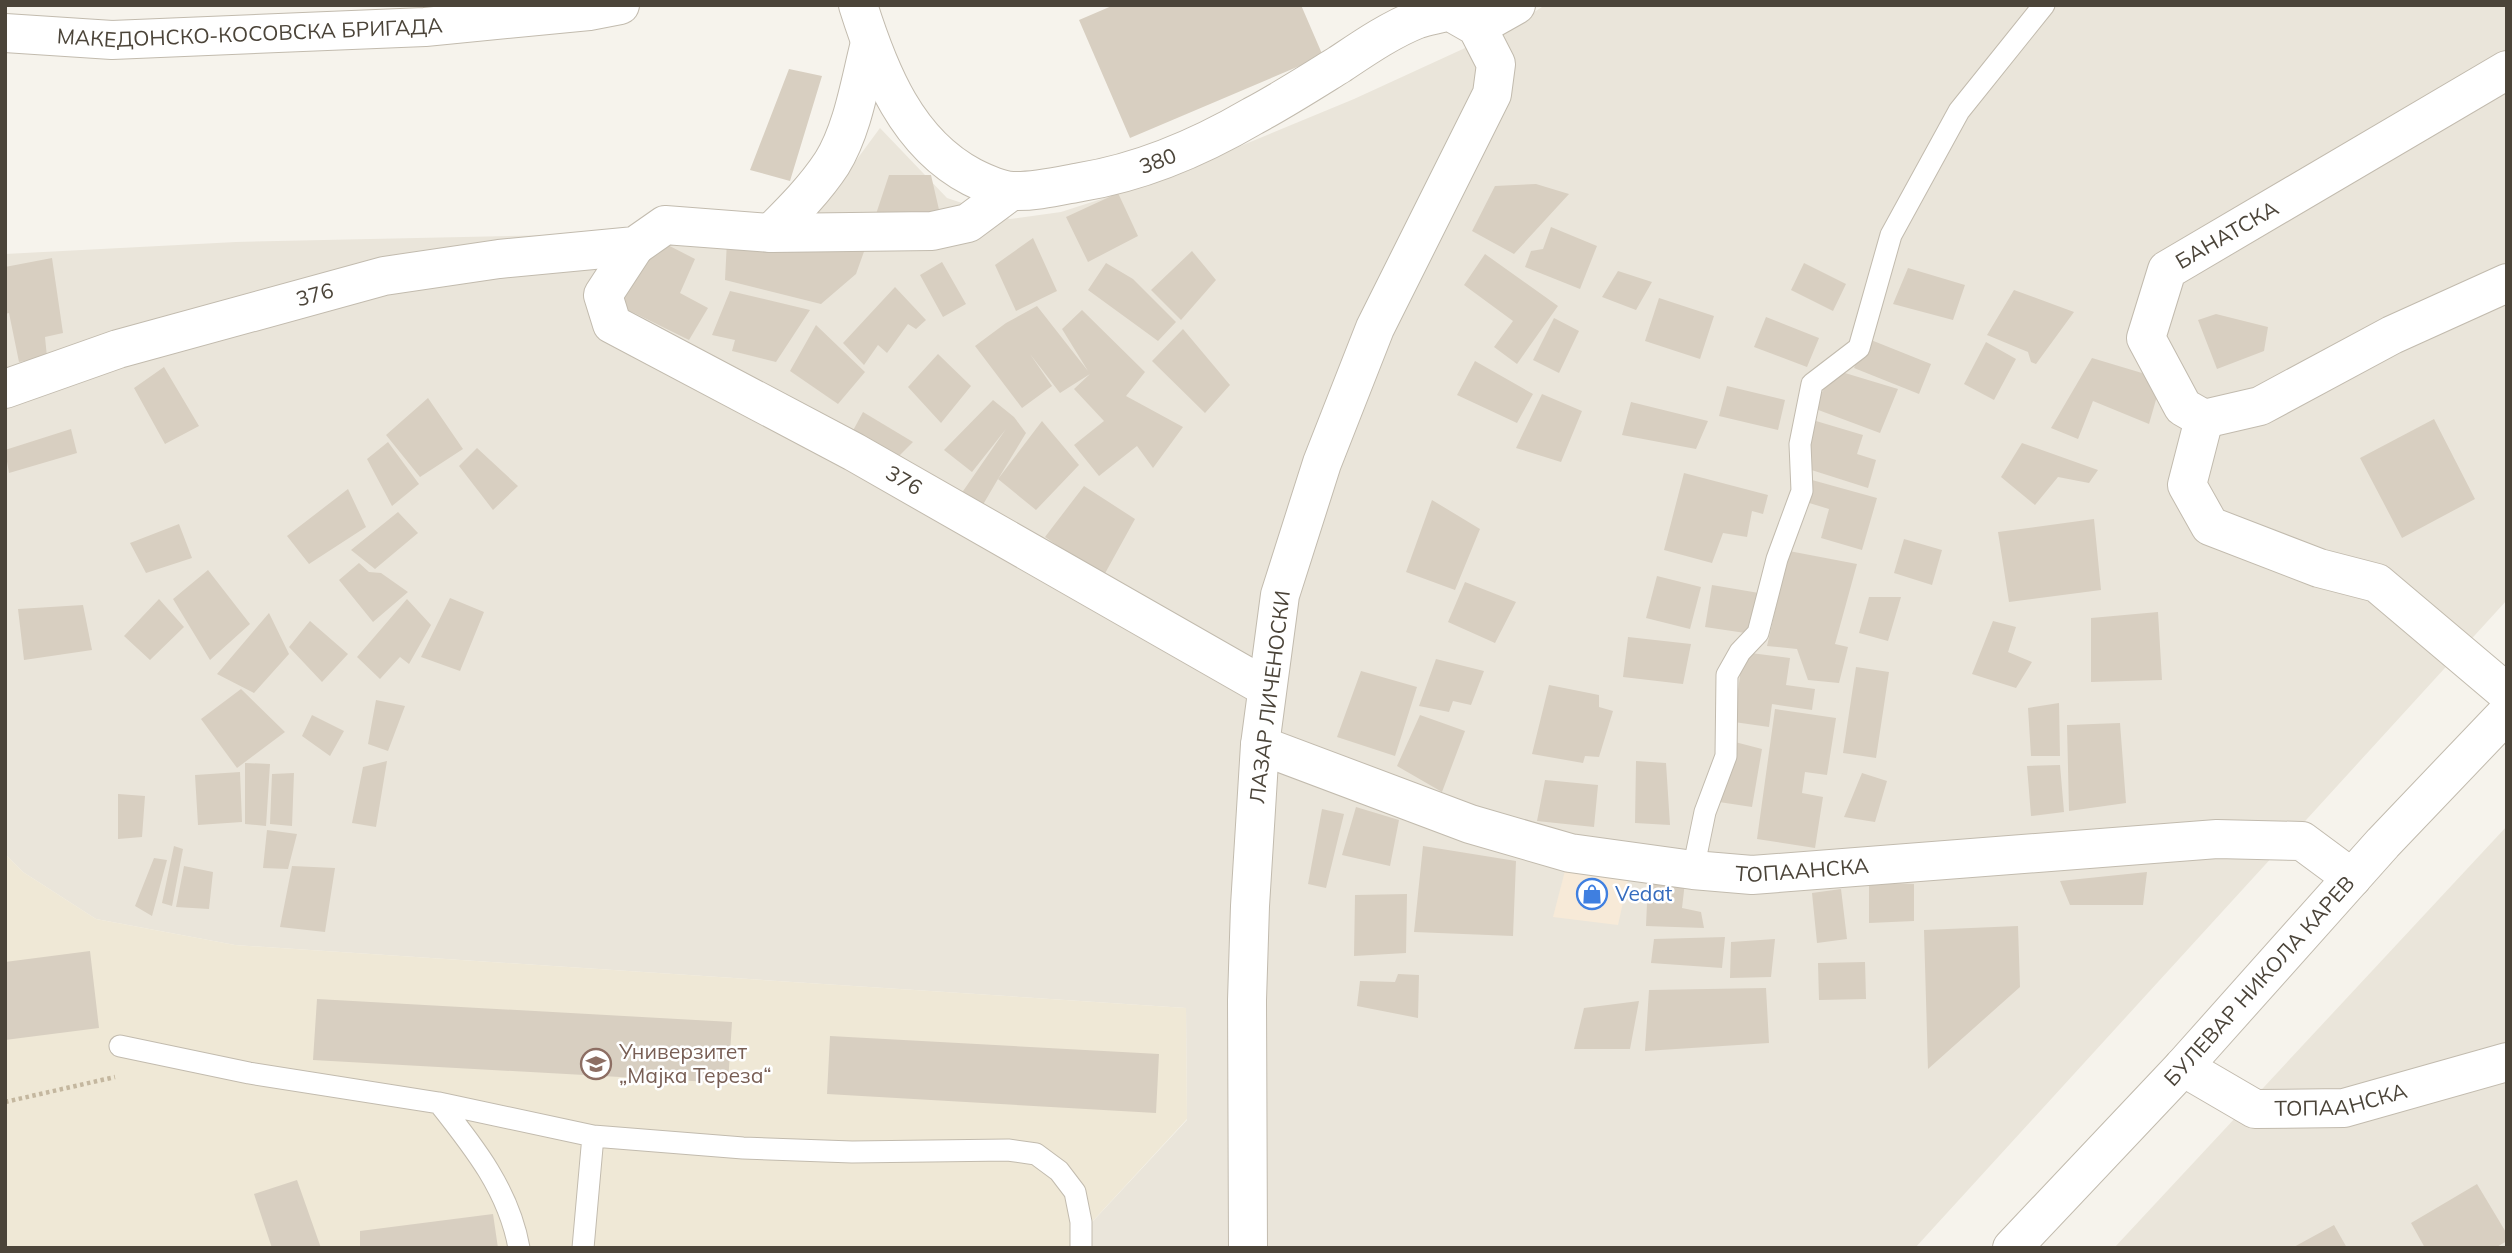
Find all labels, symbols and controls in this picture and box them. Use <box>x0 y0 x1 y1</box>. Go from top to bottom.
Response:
street label: МАКЕДОНСКО-КОСОВСКА БРИГАДА <box>56 11 444 52</box>
street label: 380 <box>1136 142 1180 179</box>
street label: БАНАТСКА <box>2170 194 2283 274</box>
street label: 376 <box>293 276 336 312</box>
street label: 376 <box>881 459 927 500</box>
street label: ЛАЗАР ЛИЧЕНОСКИ <box>1243 589 1295 805</box>
street label: ТОПААНСКА <box>1734 852 1870 887</box>
street label: БУЛЕВАР НИКОЛА КАРЕВ <box>2158 870 2359 1091</box>
shop icon: Vedat <box>1575 877 1609 911</box>
place label: Vedat <box>1615 880 1672 906</box>
place label: Универзитет „Мајка Тереза“ <box>618 1038 772 1088</box>
school or university icon: Универзитет „Мајка Тереза“ <box>579 1047 613 1081</box>
street label: ТОПААНСКА <box>2274 1077 2410 1121</box>

